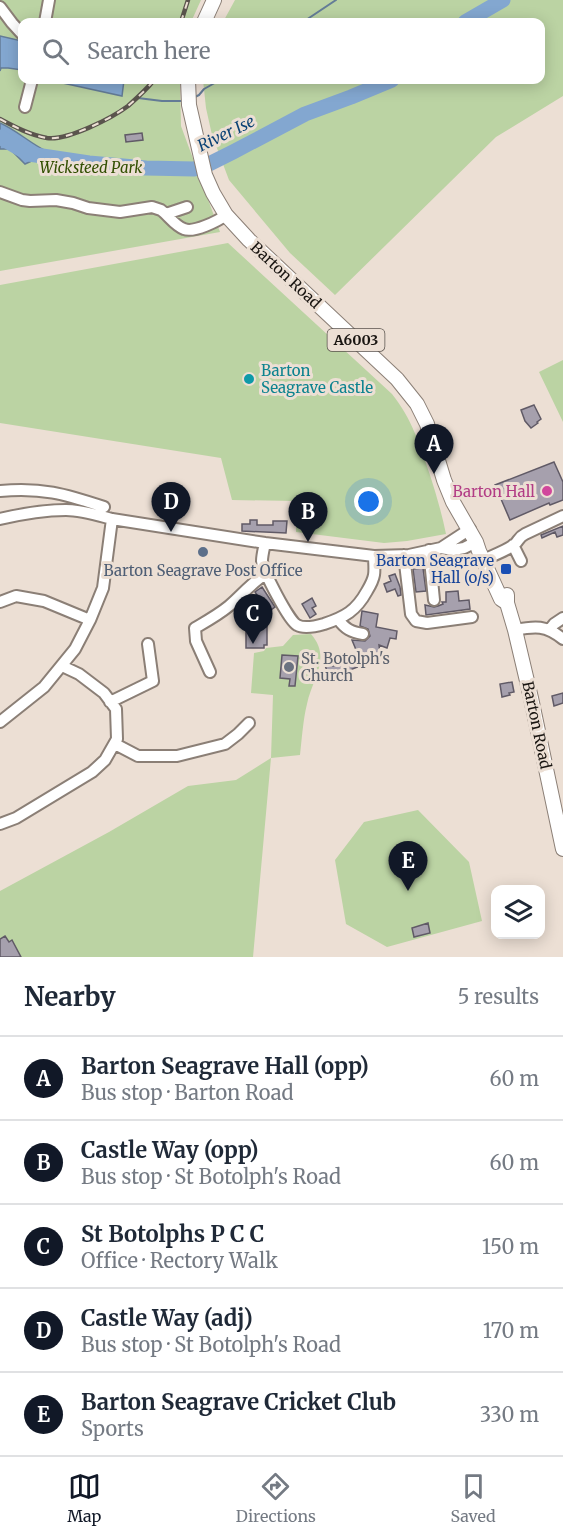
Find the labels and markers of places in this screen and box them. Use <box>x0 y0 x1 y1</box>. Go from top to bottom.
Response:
place label: Barton Seagrave Castle <box>261 361 373 397</box>
marker: Barton Seagrave Castle <box>242 372 256 386</box>
pin: A <box>414 424 454 474</box>
pin: D <box>152 482 190 532</box>
place label: Barton Hall <box>453 482 535 501</box>
marker: Barton Hall <box>540 484 554 498</box>
pin: B <box>288 492 328 542</box>
marker: Barton Seagrave Post Office <box>196 545 210 559</box>
place label: Barton Seagrave Hall (o/s) <box>376 551 494 587</box>
place label: Barton Seagrave Post Office <box>104 561 303 580</box>
marker: Barton Seagrave Hall (o/s) <box>499 562 513 576</box>
pin: C <box>234 594 272 644</box>
place label: St. Botolph's Church <box>301 649 390 685</box>
marker: St. Botolph's Church <box>282 660 296 674</box>
pin: E <box>388 842 428 891</box>

